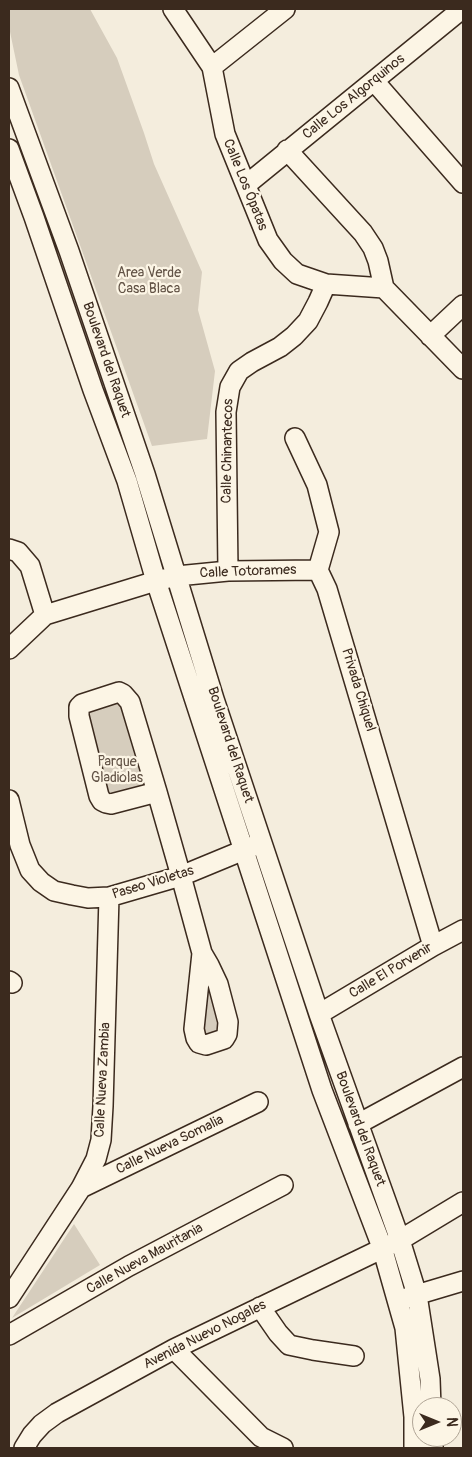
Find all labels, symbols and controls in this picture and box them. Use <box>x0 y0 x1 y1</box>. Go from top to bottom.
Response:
street label: Calle Los Algorquinos <box>300 51 408 143</box>
street label: Calle Los Ópatas <box>219 137 271 233</box>
park label: Area Verde Casa Blaca <box>117 265 181 298</box>
street label: Boulevard del Raquet <box>78 300 134 420</box>
street label: Calle Chinantecos <box>219 399 237 503</box>
street label: Calle Totorames <box>199 562 297 582</box>
street label: Privada Chiquel <box>337 646 379 734</box>
street label: Boulevard del Raquet <box>203 685 257 805</box>
park label: Parque Gladiolas <box>91 754 143 786</box>
street label: Paseo Violetas <box>110 863 196 903</box>
street label: Calle El Porvenir <box>346 940 436 1002</box>
street label: Calle Nueva Zambia <box>92 1022 114 1138</box>
street label: Boulevard del Raquet <box>331 1069 389 1189</box>
street label: Calle Nueva Somalia <box>113 1112 227 1178</box>
street label: Calle Nueva Mauritania <box>84 1220 206 1298</box>
street label: Avenida Nuevo Nogales <box>141 1297 269 1373</box>
north arrow <box>412 1397 462 1447</box>
text: N <box>443 1417 460 1427</box>

